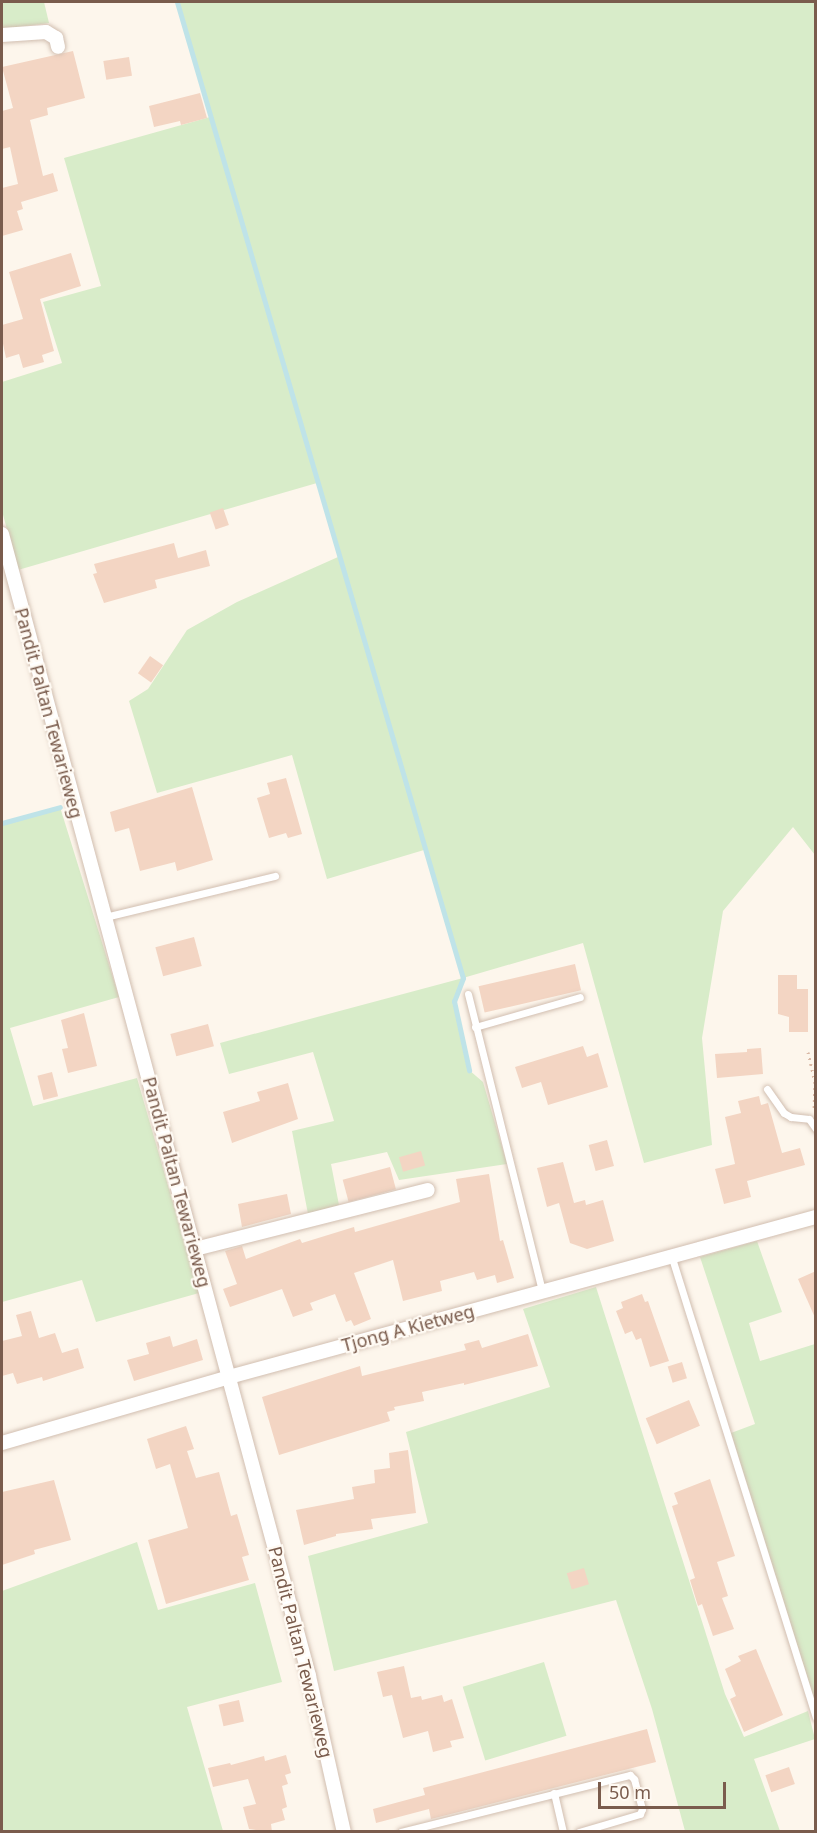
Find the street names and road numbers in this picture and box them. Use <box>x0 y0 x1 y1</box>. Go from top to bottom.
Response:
street label: Pandit Paltan Tewarieweg <box>10 605 88 821</box>
street label: Pandit Paltan Tewarieweg <box>138 1074 216 1290</box>
street label: Tjong A Kietweg <box>339 1300 477 1356</box>
street label: Pandit Paltan Tewarieweg <box>264 1544 338 1760</box>

